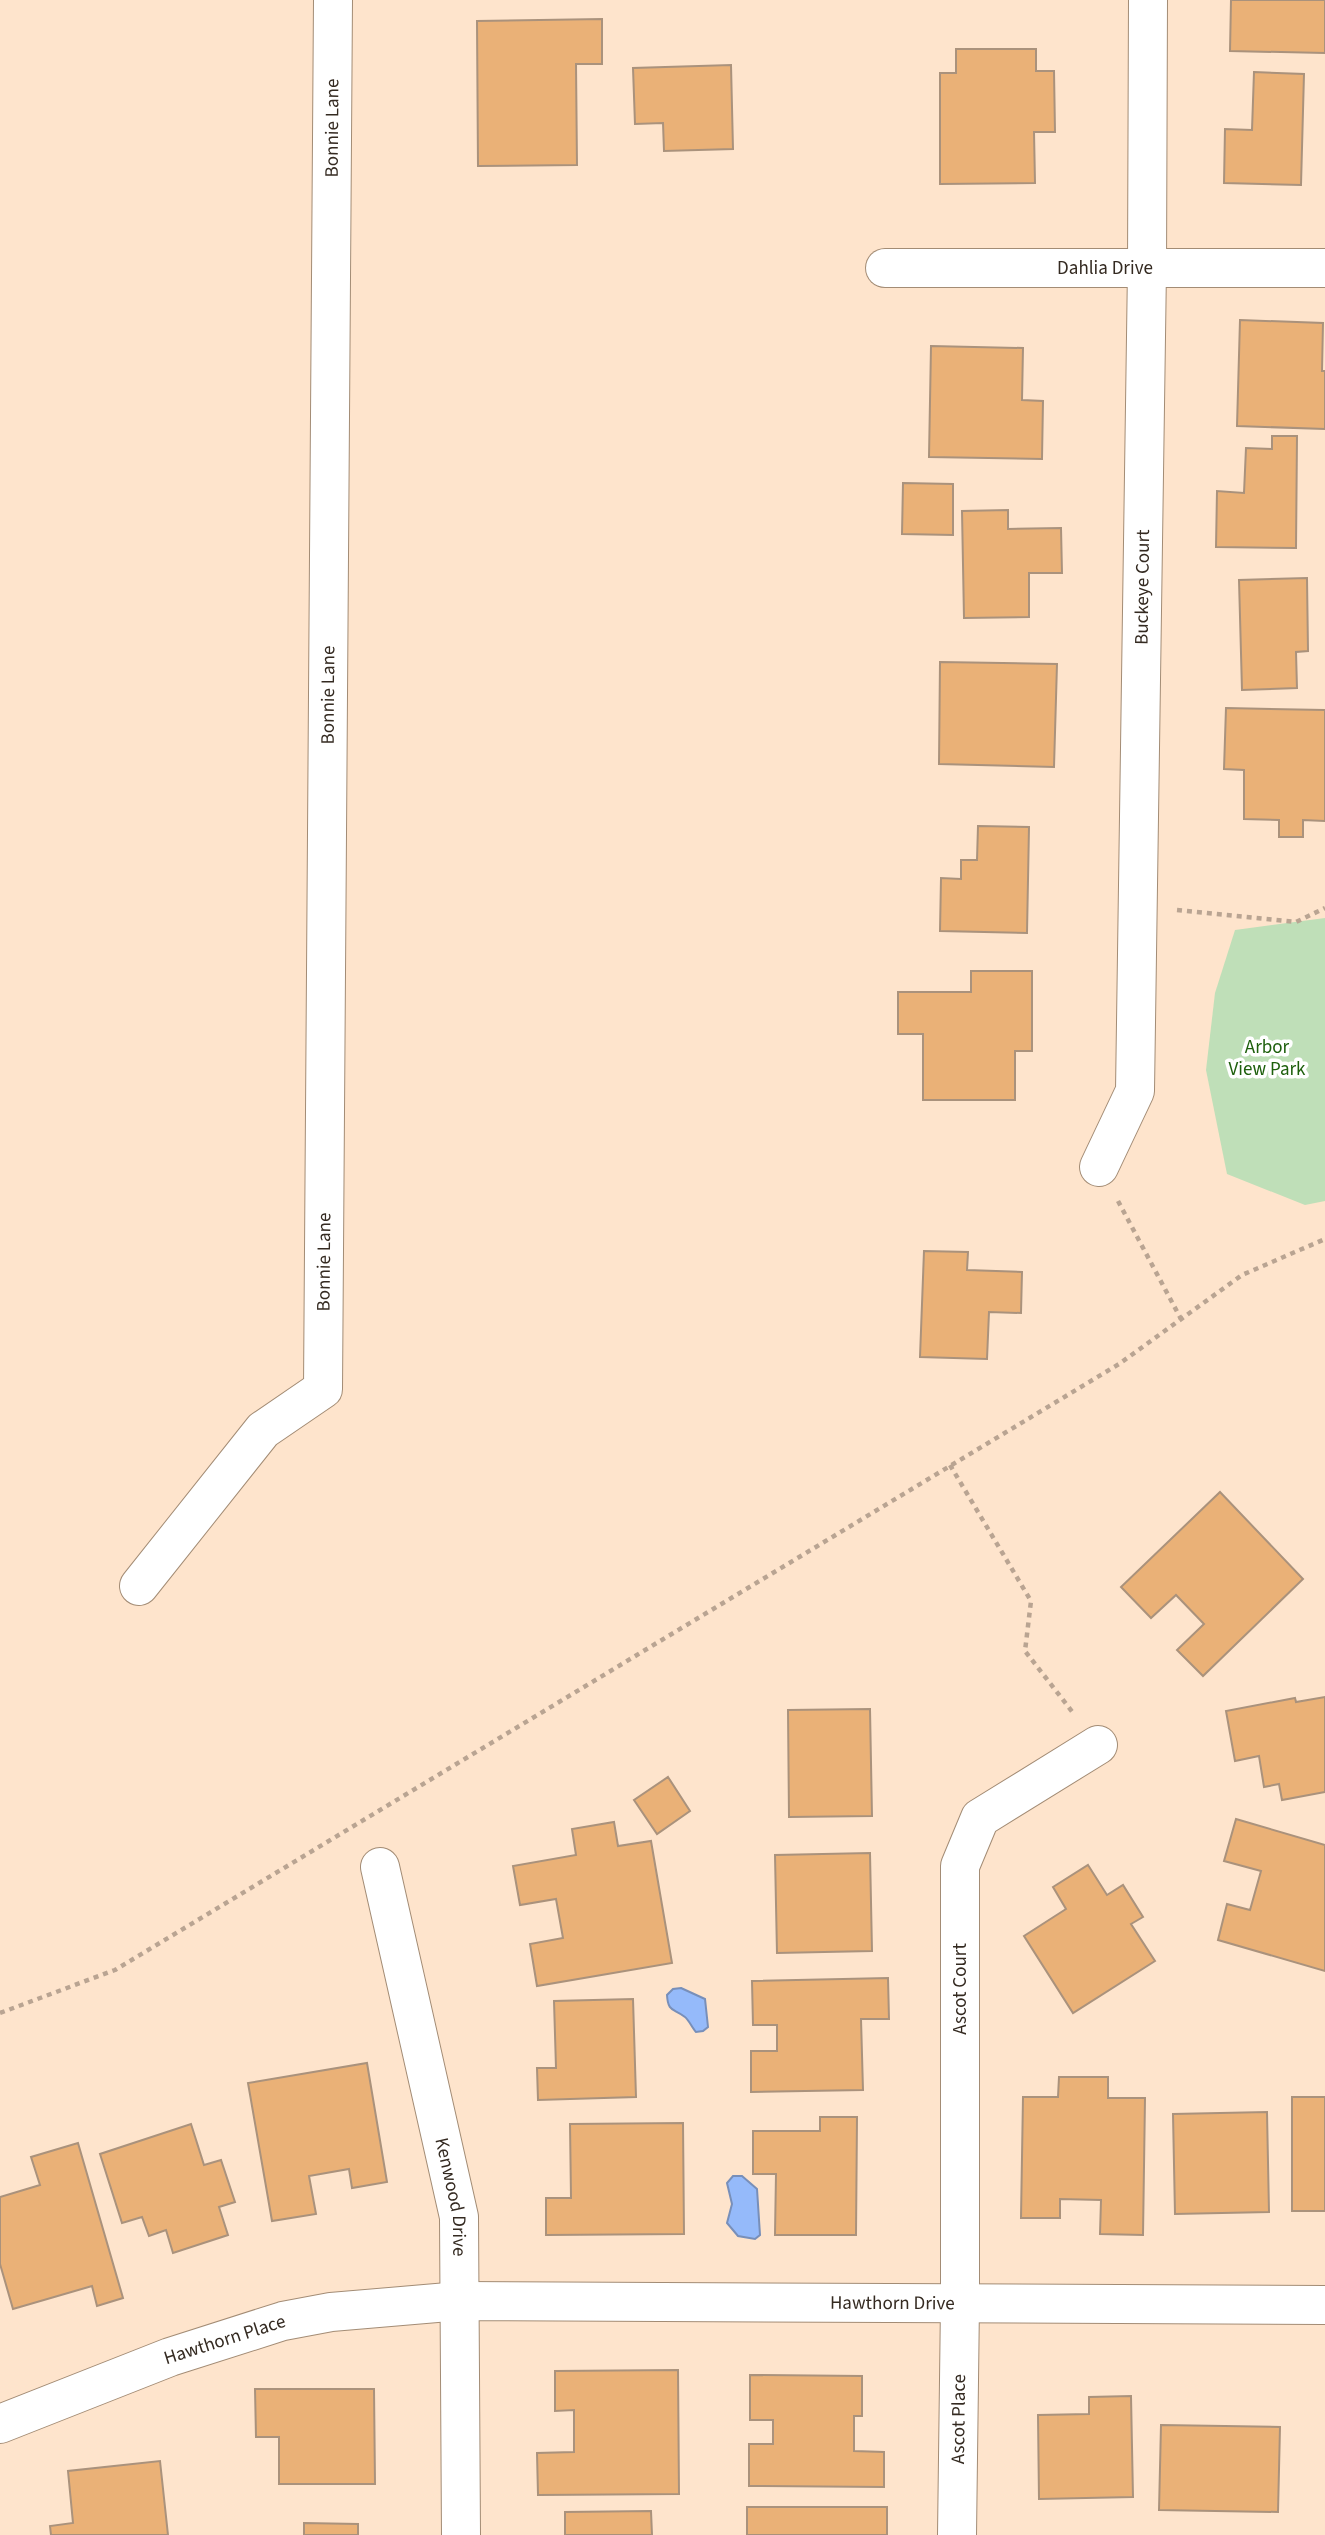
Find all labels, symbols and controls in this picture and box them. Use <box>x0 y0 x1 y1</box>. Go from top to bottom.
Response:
street label: Bonnie Lane <box>318 78 346 178</box>
street label: Dahlia Drive <box>1057 255 1153 282</box>
street label: Buckeye Court <box>1128 529 1157 645</box>
street label: Bonnie Lane <box>314 645 342 745</box>
park label: Arbor View Park <box>1229 1034 1306 1083</box>
street label: Bonnie Lane <box>310 1212 338 1312</box>
street label: Ascot Court <box>947 1943 974 2035</box>
street label: Kenwood Drive <box>428 2135 473 2257</box>
street label: Hawthorn Drive <box>830 2289 955 2317</box>
street label: Hawthorn Place <box>160 2308 289 2372</box>
street label: Ascot Place <box>944 2374 973 2464</box>

